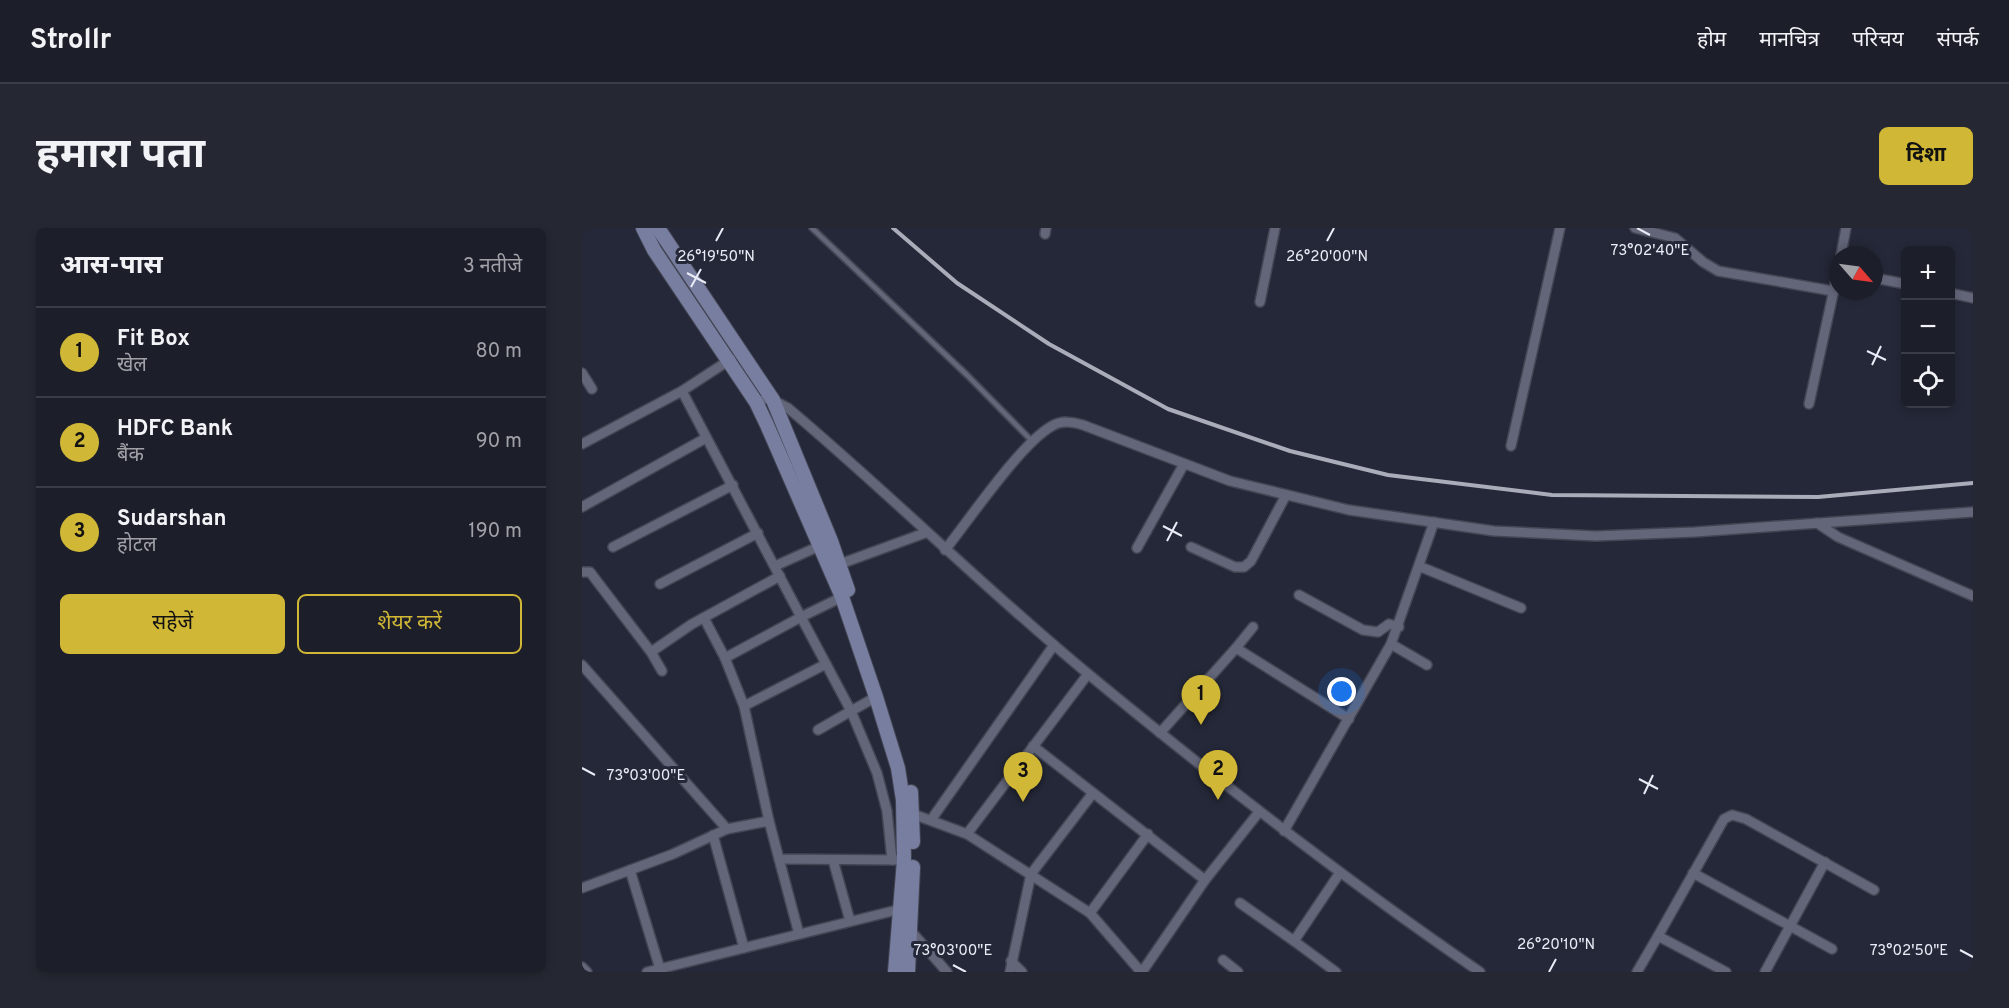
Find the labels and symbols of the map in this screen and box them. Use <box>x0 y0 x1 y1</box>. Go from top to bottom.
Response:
text: 73°02'40"E <box>1611 242 1689 261</box>
north arrow <box>1829 246 1883 300</box>
text: 26°19'50"N <box>677 248 755 267</box>
text: 26°20'00"N <box>1286 248 1368 267</box>
pin: 1 <box>1182 676 1220 725</box>
your location <box>1327 677 1356 706</box>
pin: 2 <box>1198 750 1238 800</box>
pin: 3 <box>1004 752 1042 802</box>
text: 73°03'00"E <box>607 767 685 786</box>
text: 26°20'10"N <box>1517 936 1595 955</box>
text: 73°03'00"E <box>914 942 992 961</box>
text: 73°02'50"E <box>1870 942 1948 961</box>

